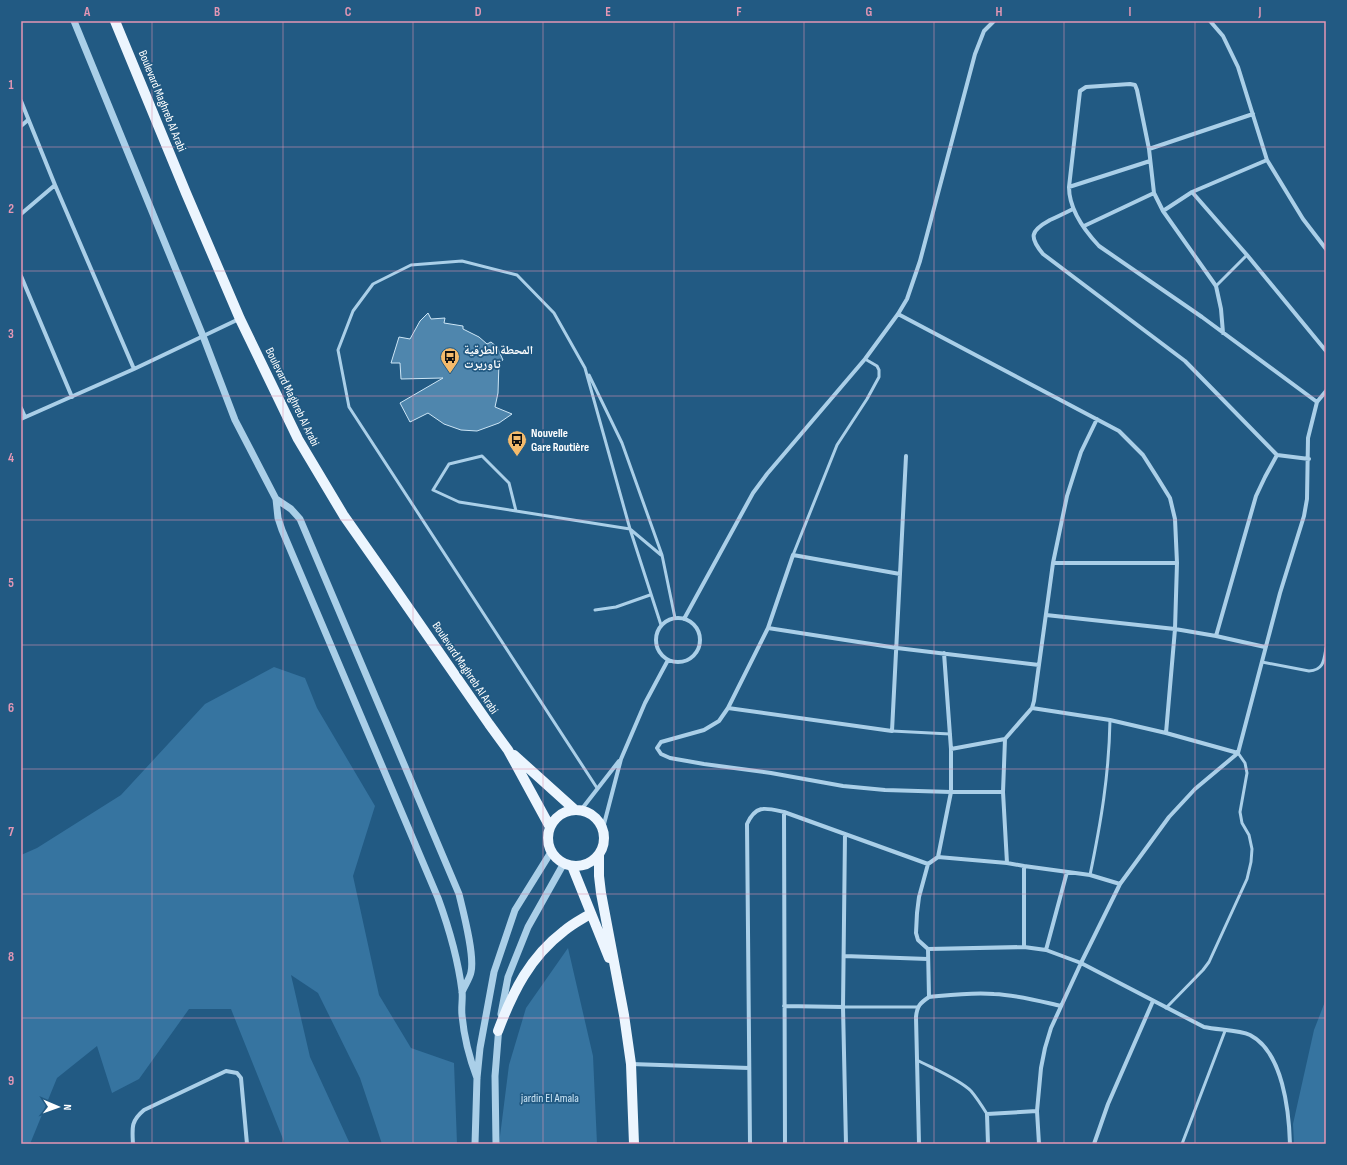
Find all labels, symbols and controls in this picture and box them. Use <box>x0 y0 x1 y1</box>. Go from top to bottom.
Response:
text: A <box>83 4 91 20</box>
text: B <box>214 4 220 20</box>
text: C <box>345 4 352 20</box>
text: D <box>475 4 482 20</box>
text: E <box>605 4 611 20</box>
text: F <box>736 4 742 20</box>
text: G <box>866 4 873 20</box>
text: H <box>996 4 1003 20</box>
text: I <box>1129 4 1132 20</box>
text: J <box>1258 4 1262 20</box>
street label: Boulevard Maghreb Al Arabi <box>135 48 189 154</box>
text: 1 <box>8 77 14 93</box>
text: 2 <box>8 201 14 217</box>
text: 3 <box>8 326 14 342</box>
place label: المحطة الطرقية تاوريرت <box>464 343 533 372</box>
street label: Boulevard Maghreb Al Arabi <box>262 345 322 449</box>
bus stop icon: المحطة الطرقية تاوريرت <box>439 346 461 374</box>
place label: Nouvelle Gare Routière <box>531 426 589 455</box>
bus stop icon: Nouvelle Gare Routière <box>506 429 528 457</box>
text: 4 <box>8 450 14 466</box>
text: 5 <box>8 575 14 591</box>
street label: Boulevard Maghreb Al Arabi <box>429 619 501 717</box>
text: 6 <box>8 700 14 716</box>
text: 7 <box>8 824 14 840</box>
text: 8 <box>8 949 14 965</box>
text: 9 <box>8 1073 14 1089</box>
north arrow <box>38 1087 78 1127</box>
park label: jardin El Amala <box>520 1091 579 1106</box>
text: N <box>61 1104 74 1111</box>

